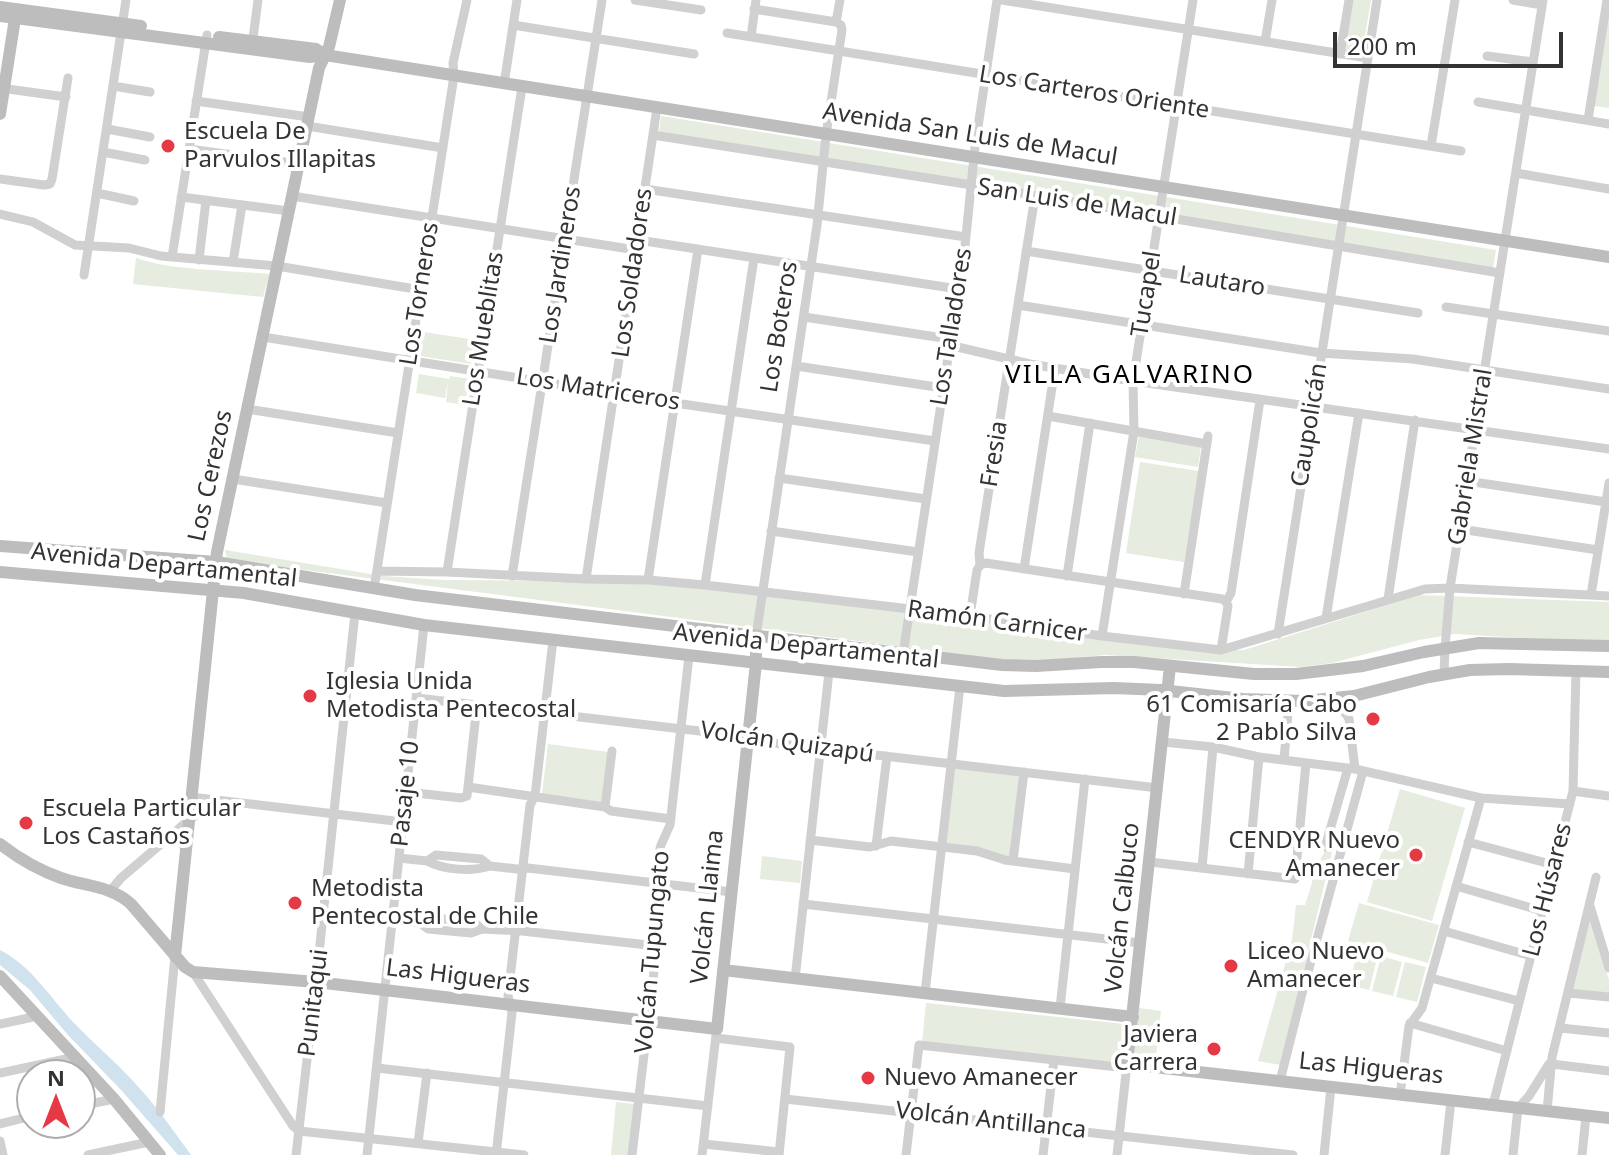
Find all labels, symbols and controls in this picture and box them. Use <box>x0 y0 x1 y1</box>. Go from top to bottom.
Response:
scale bar <box>1337 16 1567 66</box>
text: 200 m <box>1347 29 1417 62</box>
street label: Los Carteros Oriente <box>977 61 1211 125</box>
street label: Avenida San Luis de Macul <box>821 97 1119 173</box>
place label: Escuela De Parvulos Illapitas <box>184 118 376 174</box>
marker: Escuela De Parvulos Illapitas <box>159 137 177 155</box>
street label: San Luis de Macul <box>975 173 1179 233</box>
street label: Los Jardineros <box>534 184 588 346</box>
street label: Los Soldadores <box>607 186 659 360</box>
street label: Los Torneros <box>394 220 446 368</box>
street label: Los Talladores <box>925 246 979 408</box>
street label: Tucapel <box>1126 249 1168 339</box>
street label: Los Mueblitas <box>458 250 510 408</box>
street label: Los Boteros <box>755 259 805 395</box>
street label: Lautaro <box>1177 261 1267 303</box>
district label: VILLA GALVARINO <box>1005 360 1255 392</box>
street label: Caupolicán <box>1286 361 1334 489</box>
street label: Los Matriceros <box>514 363 682 417</box>
street label: Gabriela Mistral <box>1443 367 1499 547</box>
street label: Los Cerezos <box>183 408 239 544</box>
street label: Fresia <box>976 419 1014 489</box>
street label: Avenida Departamental <box>30 538 298 594</box>
street label: Ramón Carnicer <box>905 595 1089 649</box>
street label: Avenida Departamental <box>672 619 940 675</box>
place label: Iglesia Unida Metodista Pentecostal <box>326 668 576 724</box>
marker: Iglesia Unida Metodista Pentecostal <box>301 687 319 705</box>
place label: 61 Comisaría Cabo 2 Pablo Silva <box>1146 691 1357 747</box>
marker: 61 Comisaría Cabo 2 Pablo Silva <box>1364 710 1382 728</box>
street label: Volcán Quizapú <box>698 717 876 769</box>
street label: Pasaje 10 <box>386 740 426 848</box>
place label: Escuela Particular Los Castaños <box>42 795 241 851</box>
marker: Escuela Particular Los Castaños <box>17 814 35 832</box>
street label: Los Húsares <box>1517 820 1579 960</box>
street label: Volcán Calbuco <box>1100 821 1146 995</box>
place label: CENDYR Nuevo Amanecer <box>1228 827 1400 883</box>
street label: Volcán Llaima <box>686 828 730 986</box>
marker: CENDYR Nuevo Amanecer <box>1407 846 1425 864</box>
street label: Volcán Tupungato <box>630 849 676 1055</box>
place label: Metodista Pentecostal de Chile <box>311 875 539 931</box>
marker: Metodista Pentecostal de Chile <box>286 894 304 912</box>
place label: Liceo Nuevo Amanecer <box>1247 938 1384 994</box>
street label: Punitaqui <box>293 948 335 1058</box>
street label: Las Higueras <box>384 954 532 1000</box>
marker: Liceo Nuevo Amanecer <box>1222 957 1240 975</box>
place label: Javiera Carrera <box>1114 1021 1198 1077</box>
marker: Javiera Carrera <box>1205 1040 1223 1058</box>
street label: Las Higueras <box>1297 1047 1445 1091</box>
north arrow <box>16 1059 96 1139</box>
text: N <box>47 1062 65 1092</box>
place label: Nuevo Amanecer <box>884 1064 1078 1092</box>
marker: Nuevo Amanecer <box>859 1069 877 1087</box>
street label: Volcán Antillanca <box>894 1097 1088 1145</box>

